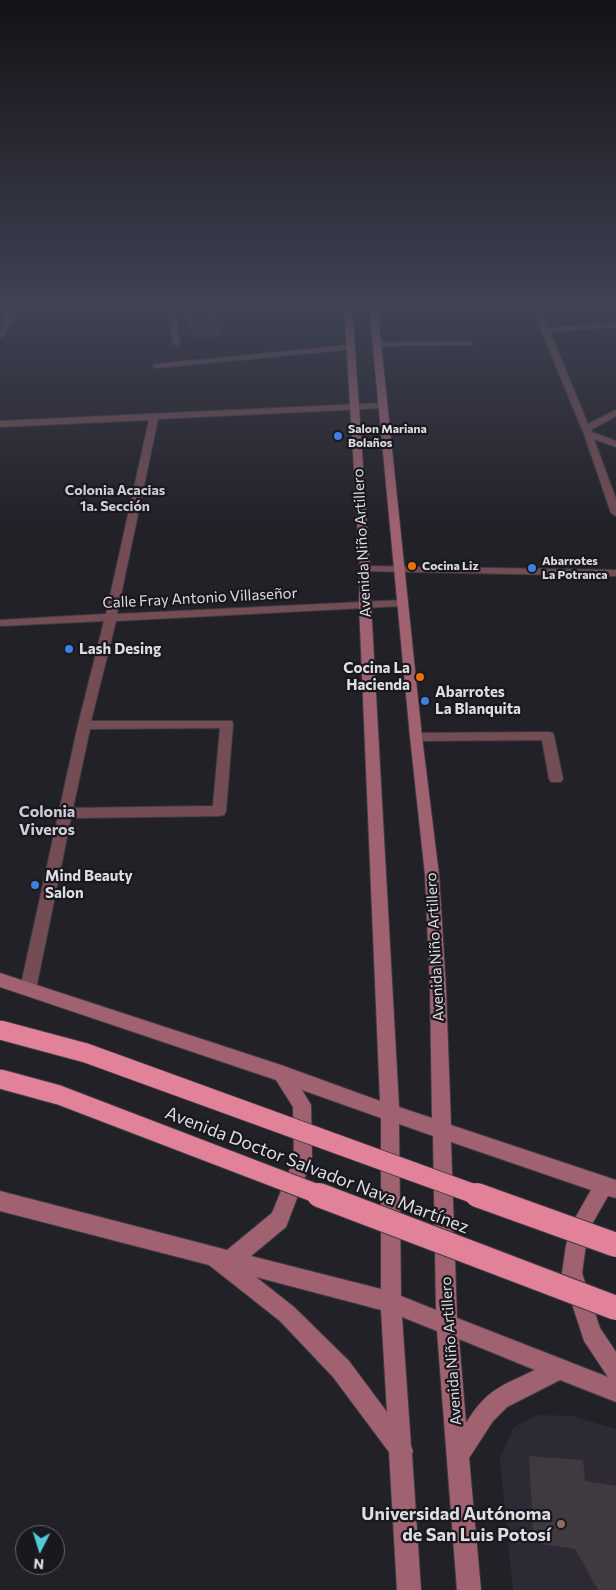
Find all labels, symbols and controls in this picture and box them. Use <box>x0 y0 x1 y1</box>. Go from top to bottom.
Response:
place label: Salon Mariana Bolaños <box>348 422 427 450</box>
marker: Salon Mariana Bolaños <box>332 430 344 442</box>
street label: Avenida Niño Artillero <box>349 468 375 618</box>
district label: Colonia Acacias 1a. Sección <box>65 482 165 514</box>
place label: Abarrotes La Potranca <box>542 554 608 582</box>
place label: Cocina Liz <box>422 559 479 573</box>
marker: Cocina Liz <box>406 560 418 572</box>
marker: Abarrotes La Potranca <box>526 562 538 574</box>
street label: Calle Fray Antonio Villaseñor <box>102 584 298 612</box>
place label: Lash Desing <box>79 640 161 658</box>
marker: Lash Desing <box>63 643 75 655</box>
place label: Cocina La Hacienda <box>343 659 410 694</box>
marker: Cocina La Hacienda <box>414 671 426 683</box>
place label: Abarrotes La Blanquita <box>435 683 521 718</box>
marker: Abarrotes La Blanquita <box>419 695 431 707</box>
district label: Colonia Viveros <box>19 802 75 840</box>
place label: Mind Beauty Salon <box>45 867 133 902</box>
street label: Avenida Niño Artillero <box>422 872 448 1022</box>
marker: Mind Beauty Salon <box>29 879 41 891</box>
street label: Avenida Doctor Salvador Nava Martínez <box>162 1102 472 1238</box>
street label: Avenida Niño Artillero <box>437 1276 465 1426</box>
place label: Universidad Autónoma de San Luis Potosí <box>361 1503 551 1546</box>
marker: Universidad Autónoma de San Luis Potosí <box>555 1518 567 1530</box>
north arrow <box>15 1525 65 1575</box>
text: N <box>33 1556 45 1573</box>

